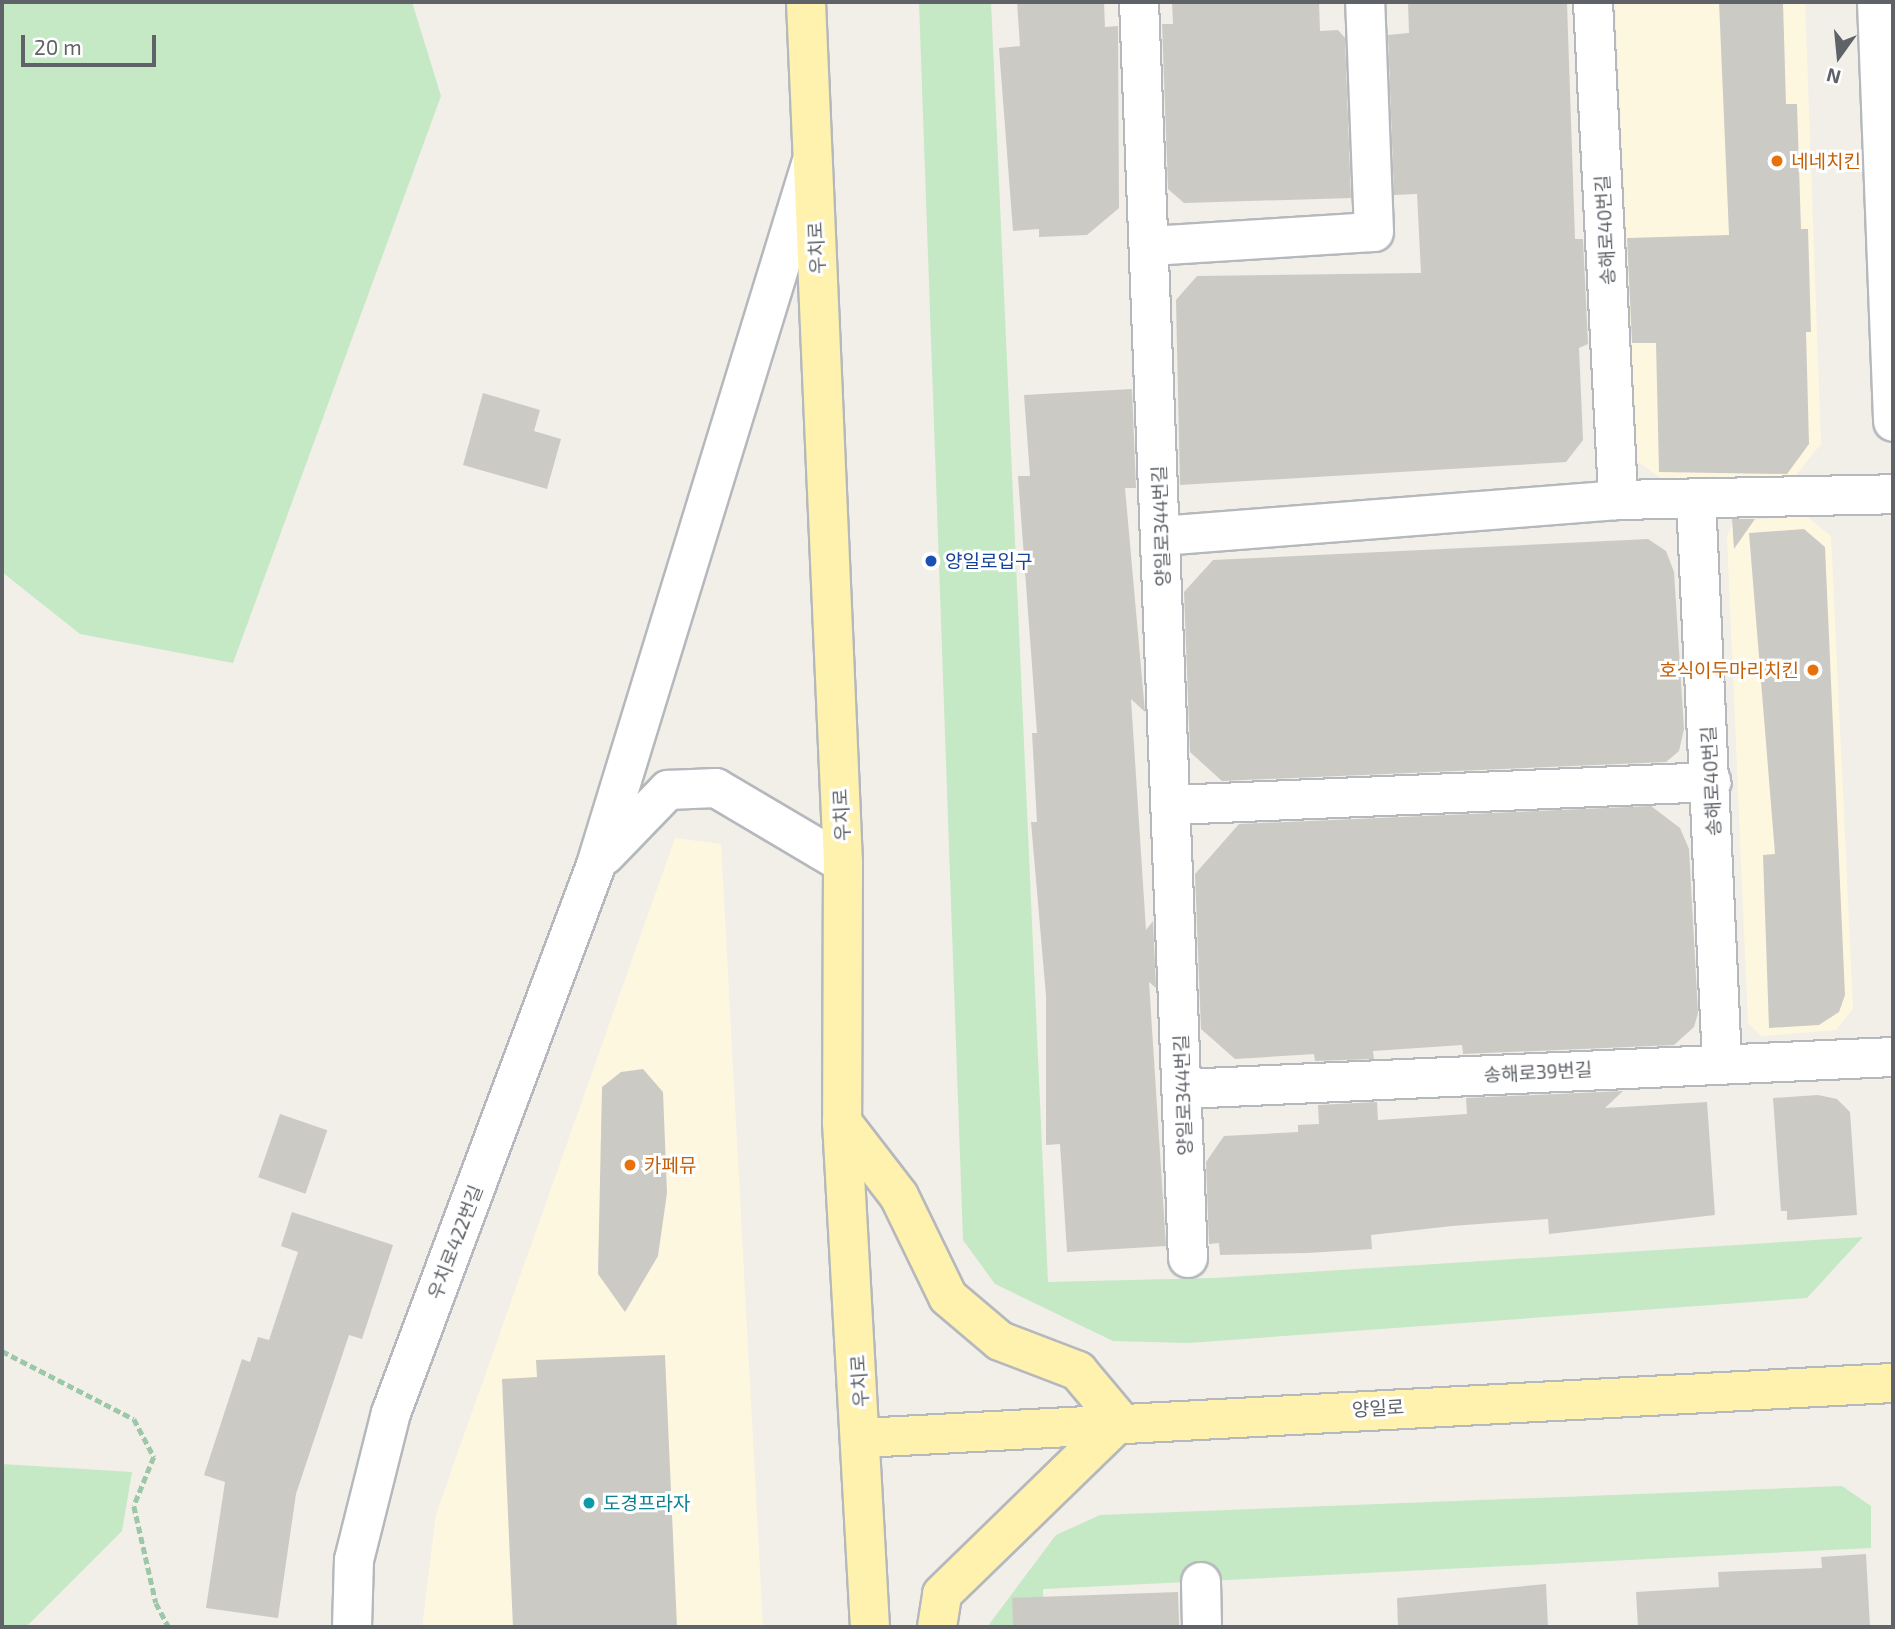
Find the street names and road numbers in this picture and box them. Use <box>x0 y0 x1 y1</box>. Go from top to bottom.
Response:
street label: 송해로40번길 <box>1591 174 1619 286</box>
street label: 우치로 <box>803 221 829 275</box>
street label: 양일로344번길 <box>1147 465 1175 587</box>
street label: 송해로40번길 <box>1697 725 1725 837</box>
street label: 우치로 <box>828 788 854 842</box>
street label: 양일로344번길 <box>1169 1034 1197 1156</box>
street label: 송해로39번길 <box>1483 1058 1593 1086</box>
street label: 우치로422번길 <box>423 1182 487 1302</box>
street label: 우치로 <box>846 1354 872 1408</box>
street label: 양일로 <box>1351 1395 1405 1421</box>

